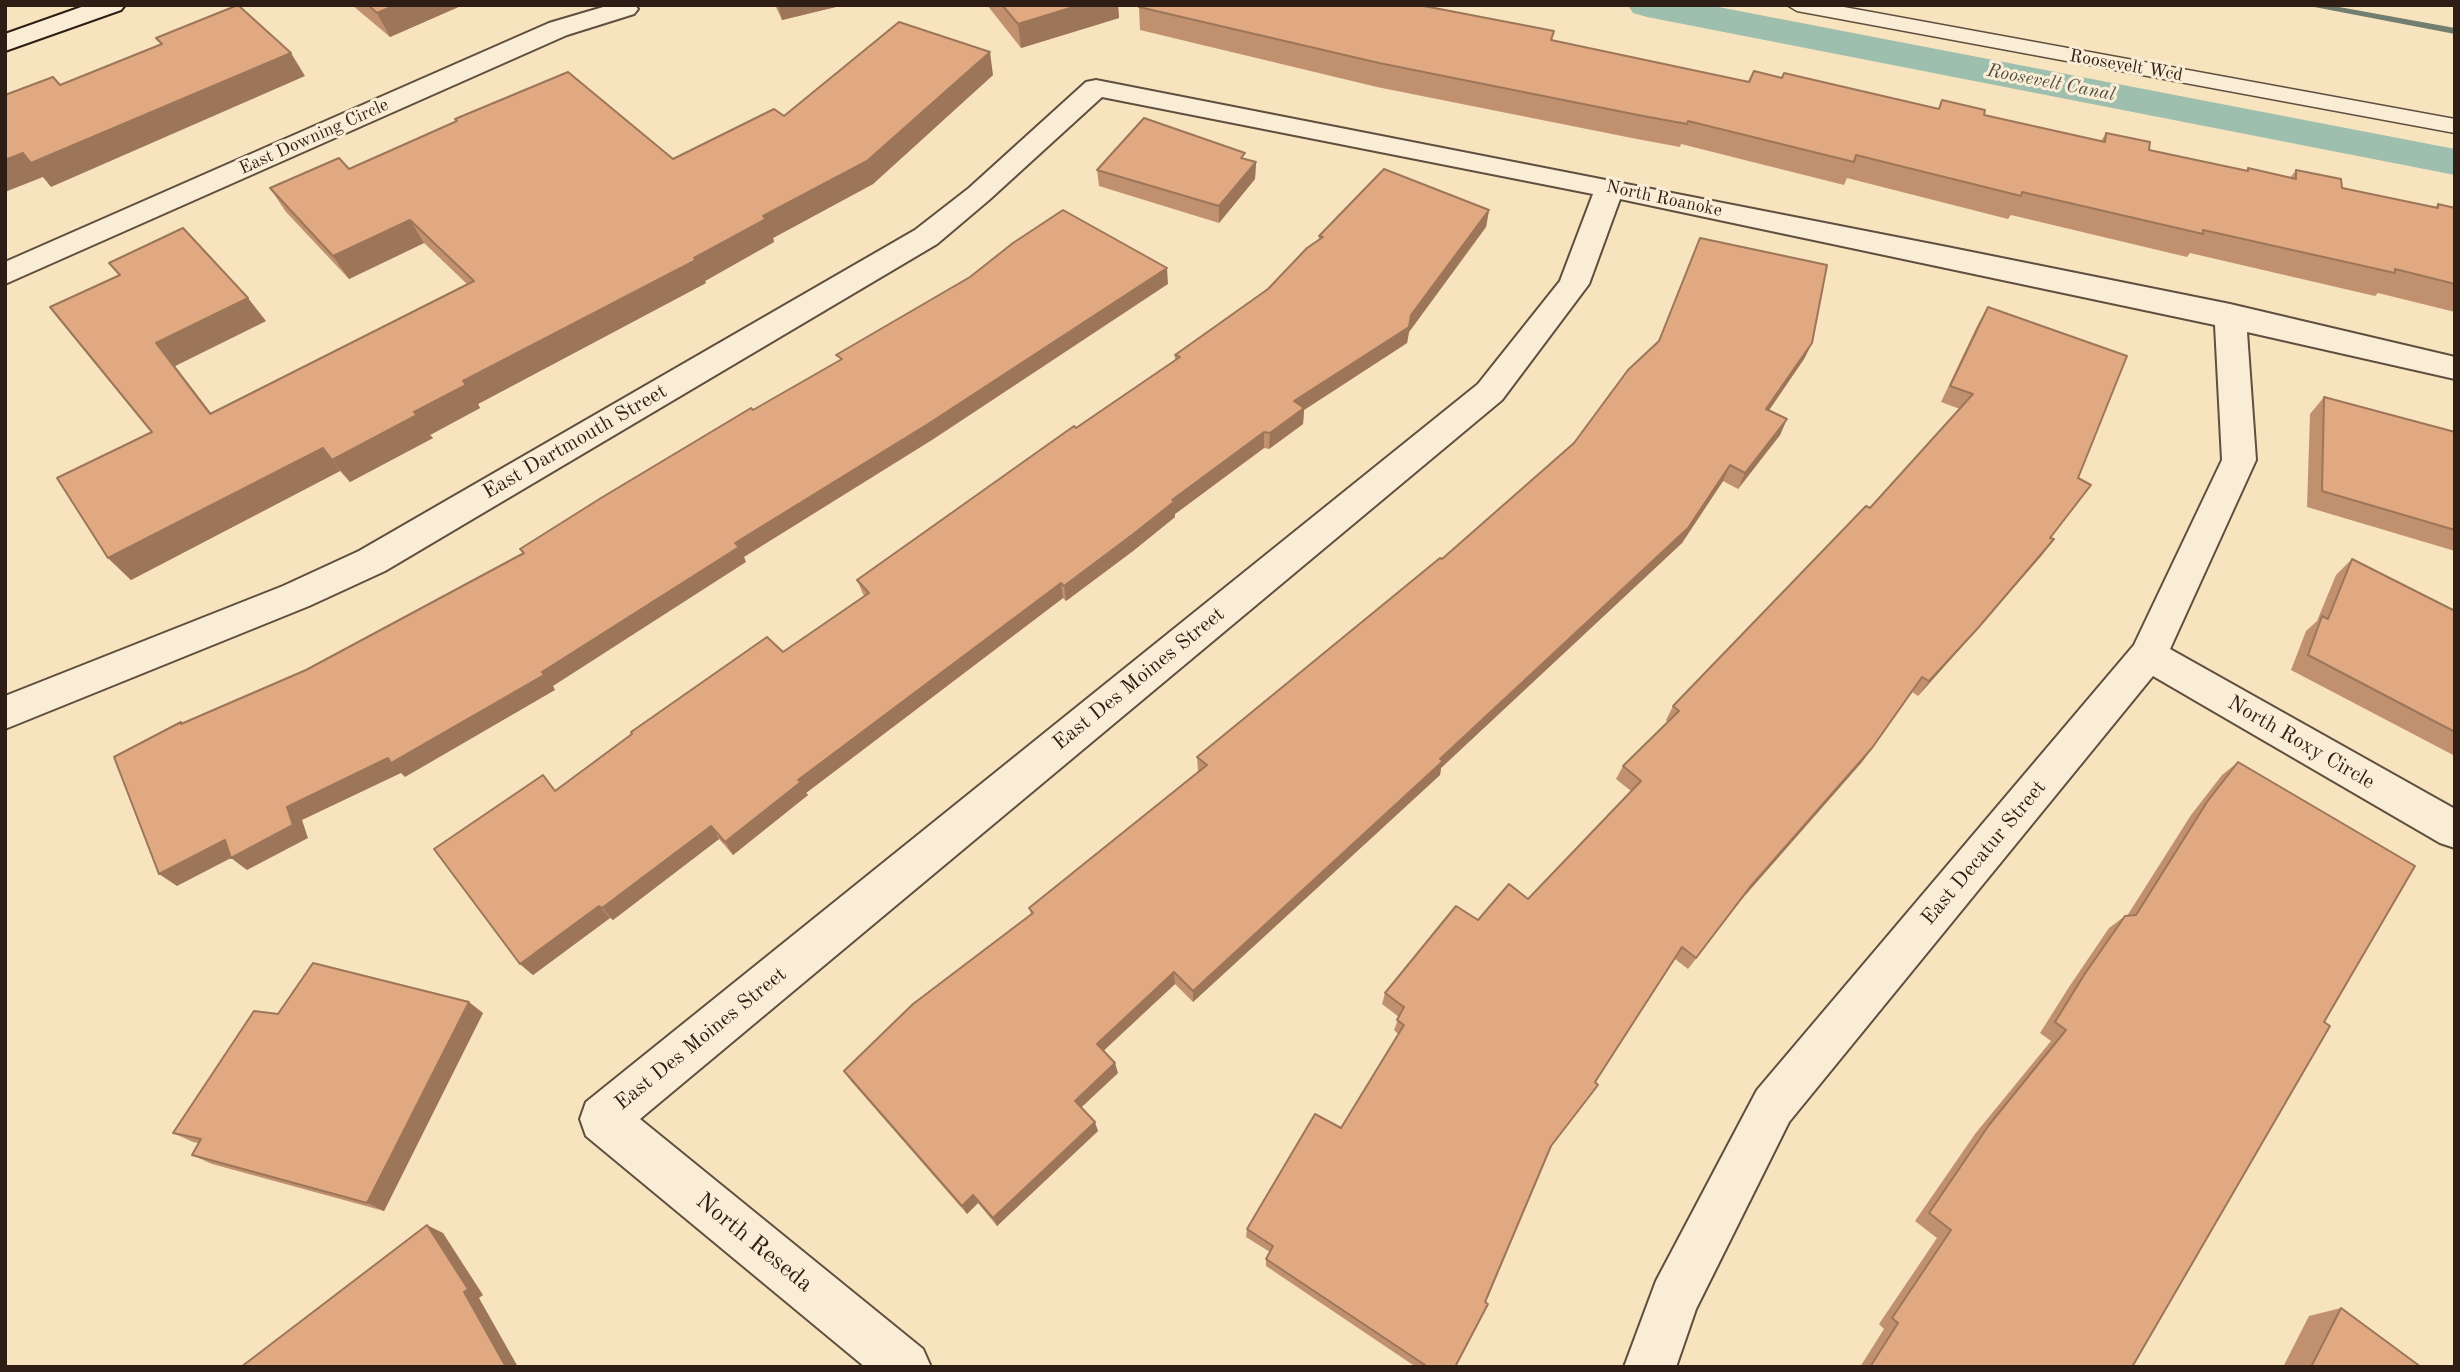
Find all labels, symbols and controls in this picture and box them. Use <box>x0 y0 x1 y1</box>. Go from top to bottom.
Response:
street label: Roosevelt Wcd <box>2068 45 2184 87</box>
water label: Roosevelt Canal <box>1985 59 2117 107</box>
street label: East Downing Circle <box>236 94 392 180</box>
street label: North Roanoke <box>1604 176 1724 222</box>
street label: East Dartmouth Street <box>478 379 672 505</box>
street label: East Des Moines Street <box>1048 602 1230 756</box>
street label: North Roxy Circle <box>2223 691 2379 795</box>
street label: East Decatur Street <box>1916 775 2052 931</box>
street label: East Des Moines Street <box>610 962 792 1116</box>
street label: North Reseda <box>690 1187 818 1299</box>

